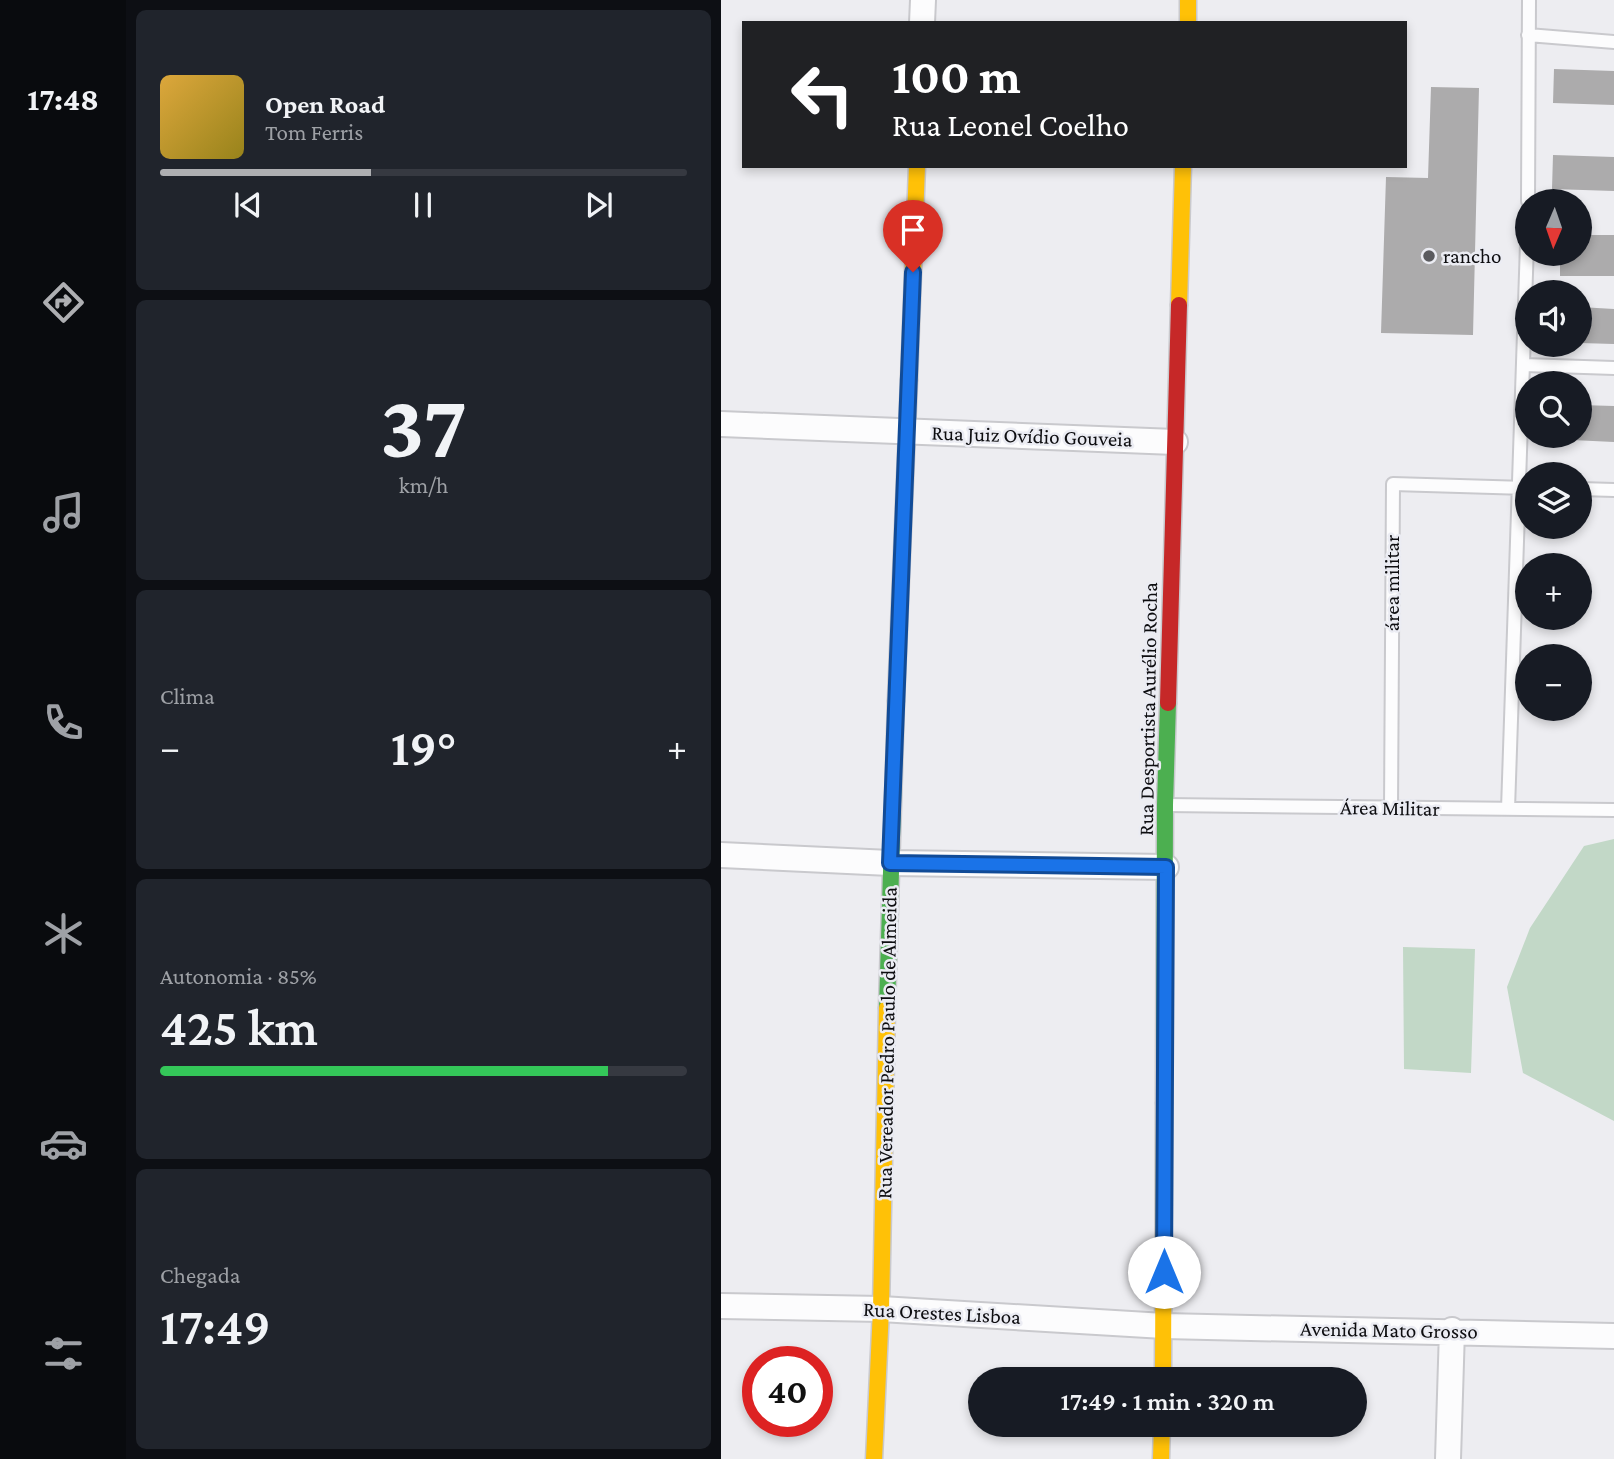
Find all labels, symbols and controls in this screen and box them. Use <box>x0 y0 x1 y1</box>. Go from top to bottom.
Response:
icon: left <box>777 49 868 140</box>
text: 100 m <box>892 49 1021 104</box>
text: 17:48 <box>27 81 99 117</box>
text: Open Road <box>265 90 385 119</box>
text: Rua Leonel Coelho <box>892 107 1129 143</box>
text: Tom Ferris <box>265 119 363 145</box>
icon: previous <box>229 186 267 224</box>
icon: pause <box>404 186 442 224</box>
icon: next <box>580 186 618 224</box>
north arrow <box>1515 189 1593 266</box>
map controls <box>1515 189 1592 721</box>
pin <box>883 200 943 272</box>
icon: arrive <box>894 211 932 249</box>
place label: rancho <box>1443 244 1501 268</box>
marker: rancho <box>1421 248 1437 264</box>
icon: directions <box>39 278 88 327</box>
button: sound <box>1515 280 1592 357</box>
button: search <box>1515 371 1592 448</box>
text: 37 <box>380 375 467 477</box>
street label: Rua Juiz Ovídio Gouveia <box>931 421 1133 452</box>
button: layers <box>1515 462 1592 539</box>
text: km/h <box>399 472 448 498</box>
icon: music <box>39 488 88 537</box>
street label: área militar <box>1380 534 1404 632</box>
button: + <box>1515 553 1592 630</box>
street label: Rua Desportista Aurélio Rocha <box>1134 582 1162 836</box>
button: − <box>1515 644 1592 721</box>
text: Clima <box>160 683 215 709</box>
icon: phone <box>39 698 88 747</box>
text: 19° <box>391 718 456 776</box>
text: − <box>160 726 180 768</box>
text: + <box>667 726 687 768</box>
street label: Área Militar <box>1340 795 1441 821</box>
street label: Rua Vereador Pedro Paulo de Almeida <box>872 886 902 1199</box>
icon: climate <box>39 909 88 958</box>
text: Autonomia · 85% <box>160 963 317 989</box>
text: 425 km <box>160 998 318 1056</box>
icon: car <box>39 1119 88 1168</box>
position arrow <box>1127 1235 1201 1309</box>
text: Chegada <box>160 1262 240 1288</box>
text: 17:49 <box>160 1297 271 1355</box>
street label: Rua Orestes Lisboa <box>862 1297 1022 1329</box>
street label: Avenida Mato Grosso <box>1300 1316 1478 1344</box>
icon: filters <box>39 1329 88 1378</box>
speed limit sign: 40 <box>742 1346 833 1437</box>
text: 17:49 · 1 min · 320 m <box>1060 1387 1275 1416</box>

